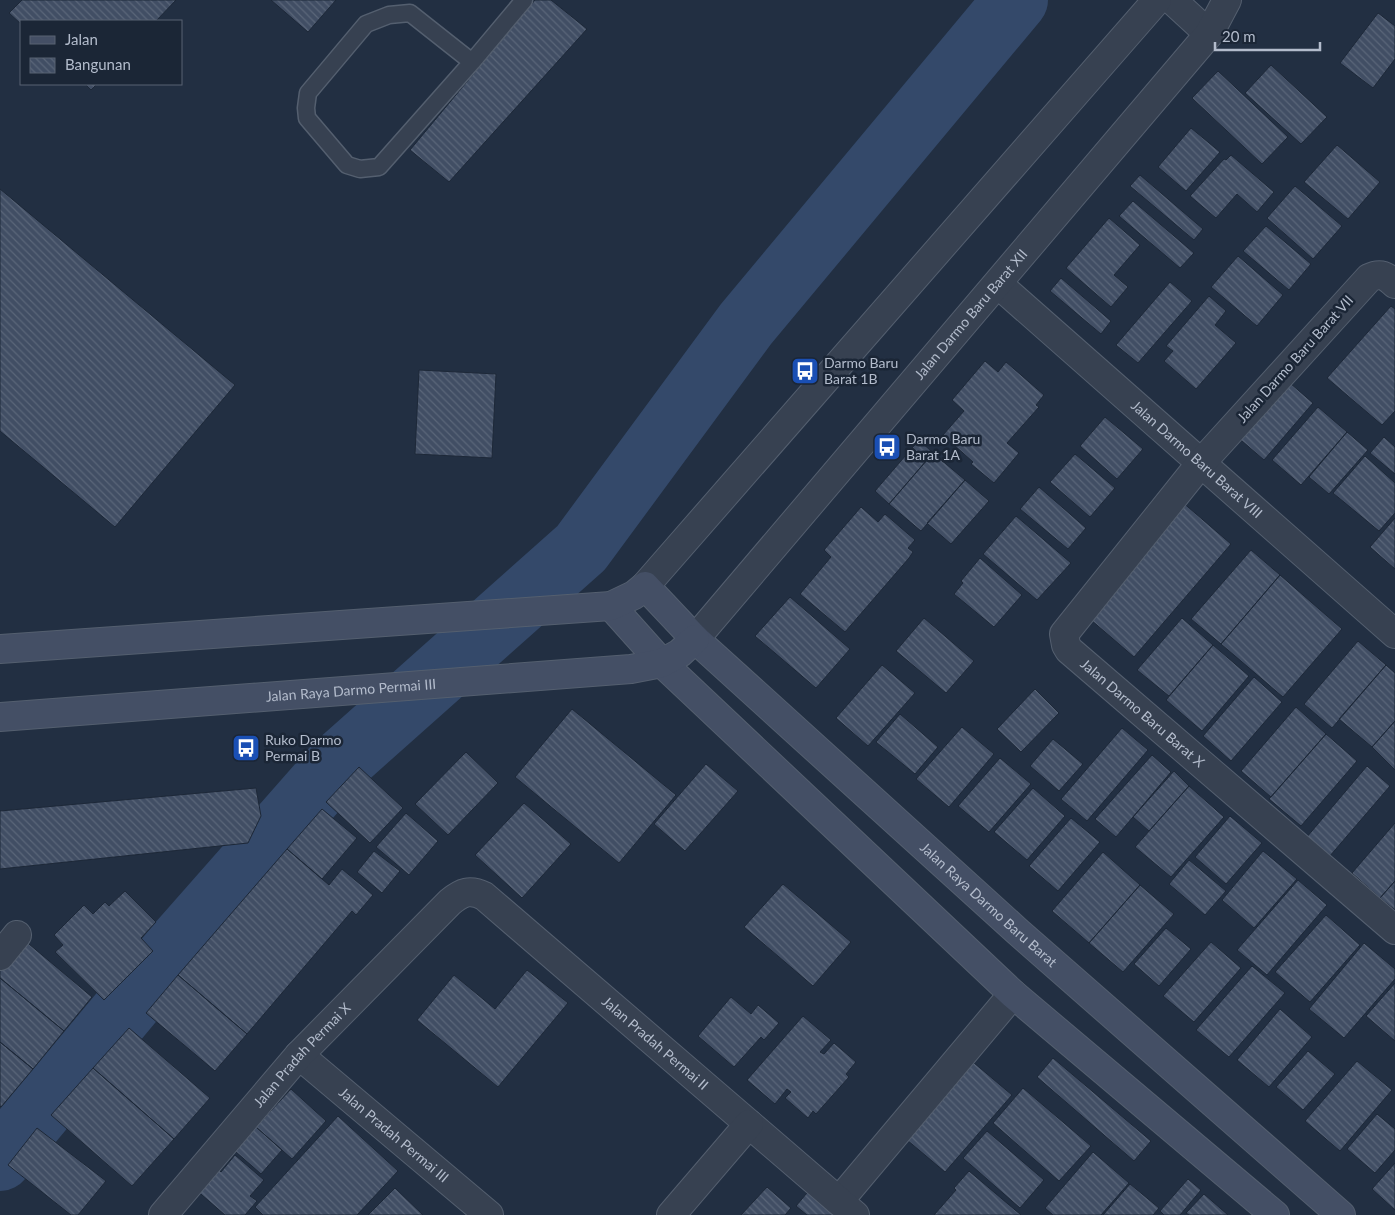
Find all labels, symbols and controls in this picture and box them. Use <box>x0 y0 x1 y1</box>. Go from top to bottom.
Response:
legend <box>20 20 182 85</box>
scale bar <box>1215 20 1320 52</box>
text: 20 m <box>1222 27 1256 45</box>
text: Jalan <box>65 30 98 48</box>
text: Bangunan <box>65 55 131 73</box>
street label: Jalan Darmo Baru Barat XII <box>910 245 1031 383</box>
street label: Jalan Darmo Baru Barat VII <box>1233 292 1356 426</box>
place label: Darmo Baru Barat 1B <box>824 354 898 387</box>
bus stop icon: Darmo Baru Barat 1B <box>790 356 820 386</box>
street label: Jalan Darmo Baru Barat VIII <box>1128 396 1266 521</box>
place label: Darmo Baru Barat 1A <box>906 430 980 463</box>
bus stop icon: Darmo Baru Barat 1A <box>872 432 902 462</box>
street label: Jalan Darmo Baru Barat X <box>1077 655 1208 771</box>
street label: Jalan Raya Darmo Permai III <box>265 675 437 705</box>
place label: Ruko Darmo Permai B <box>265 731 342 764</box>
bus stop icon: Ruko Darmo Permai B <box>231 733 261 763</box>
street label: Jalan Raya Darmo Baru Barat <box>917 838 1061 970</box>
street label: Jalan Pradah Permai II <box>599 992 712 1093</box>
street label: Jalan Pradah Permai X <box>249 999 354 1110</box>
street label: Jalan Pradah Permai III <box>336 1083 453 1186</box>

